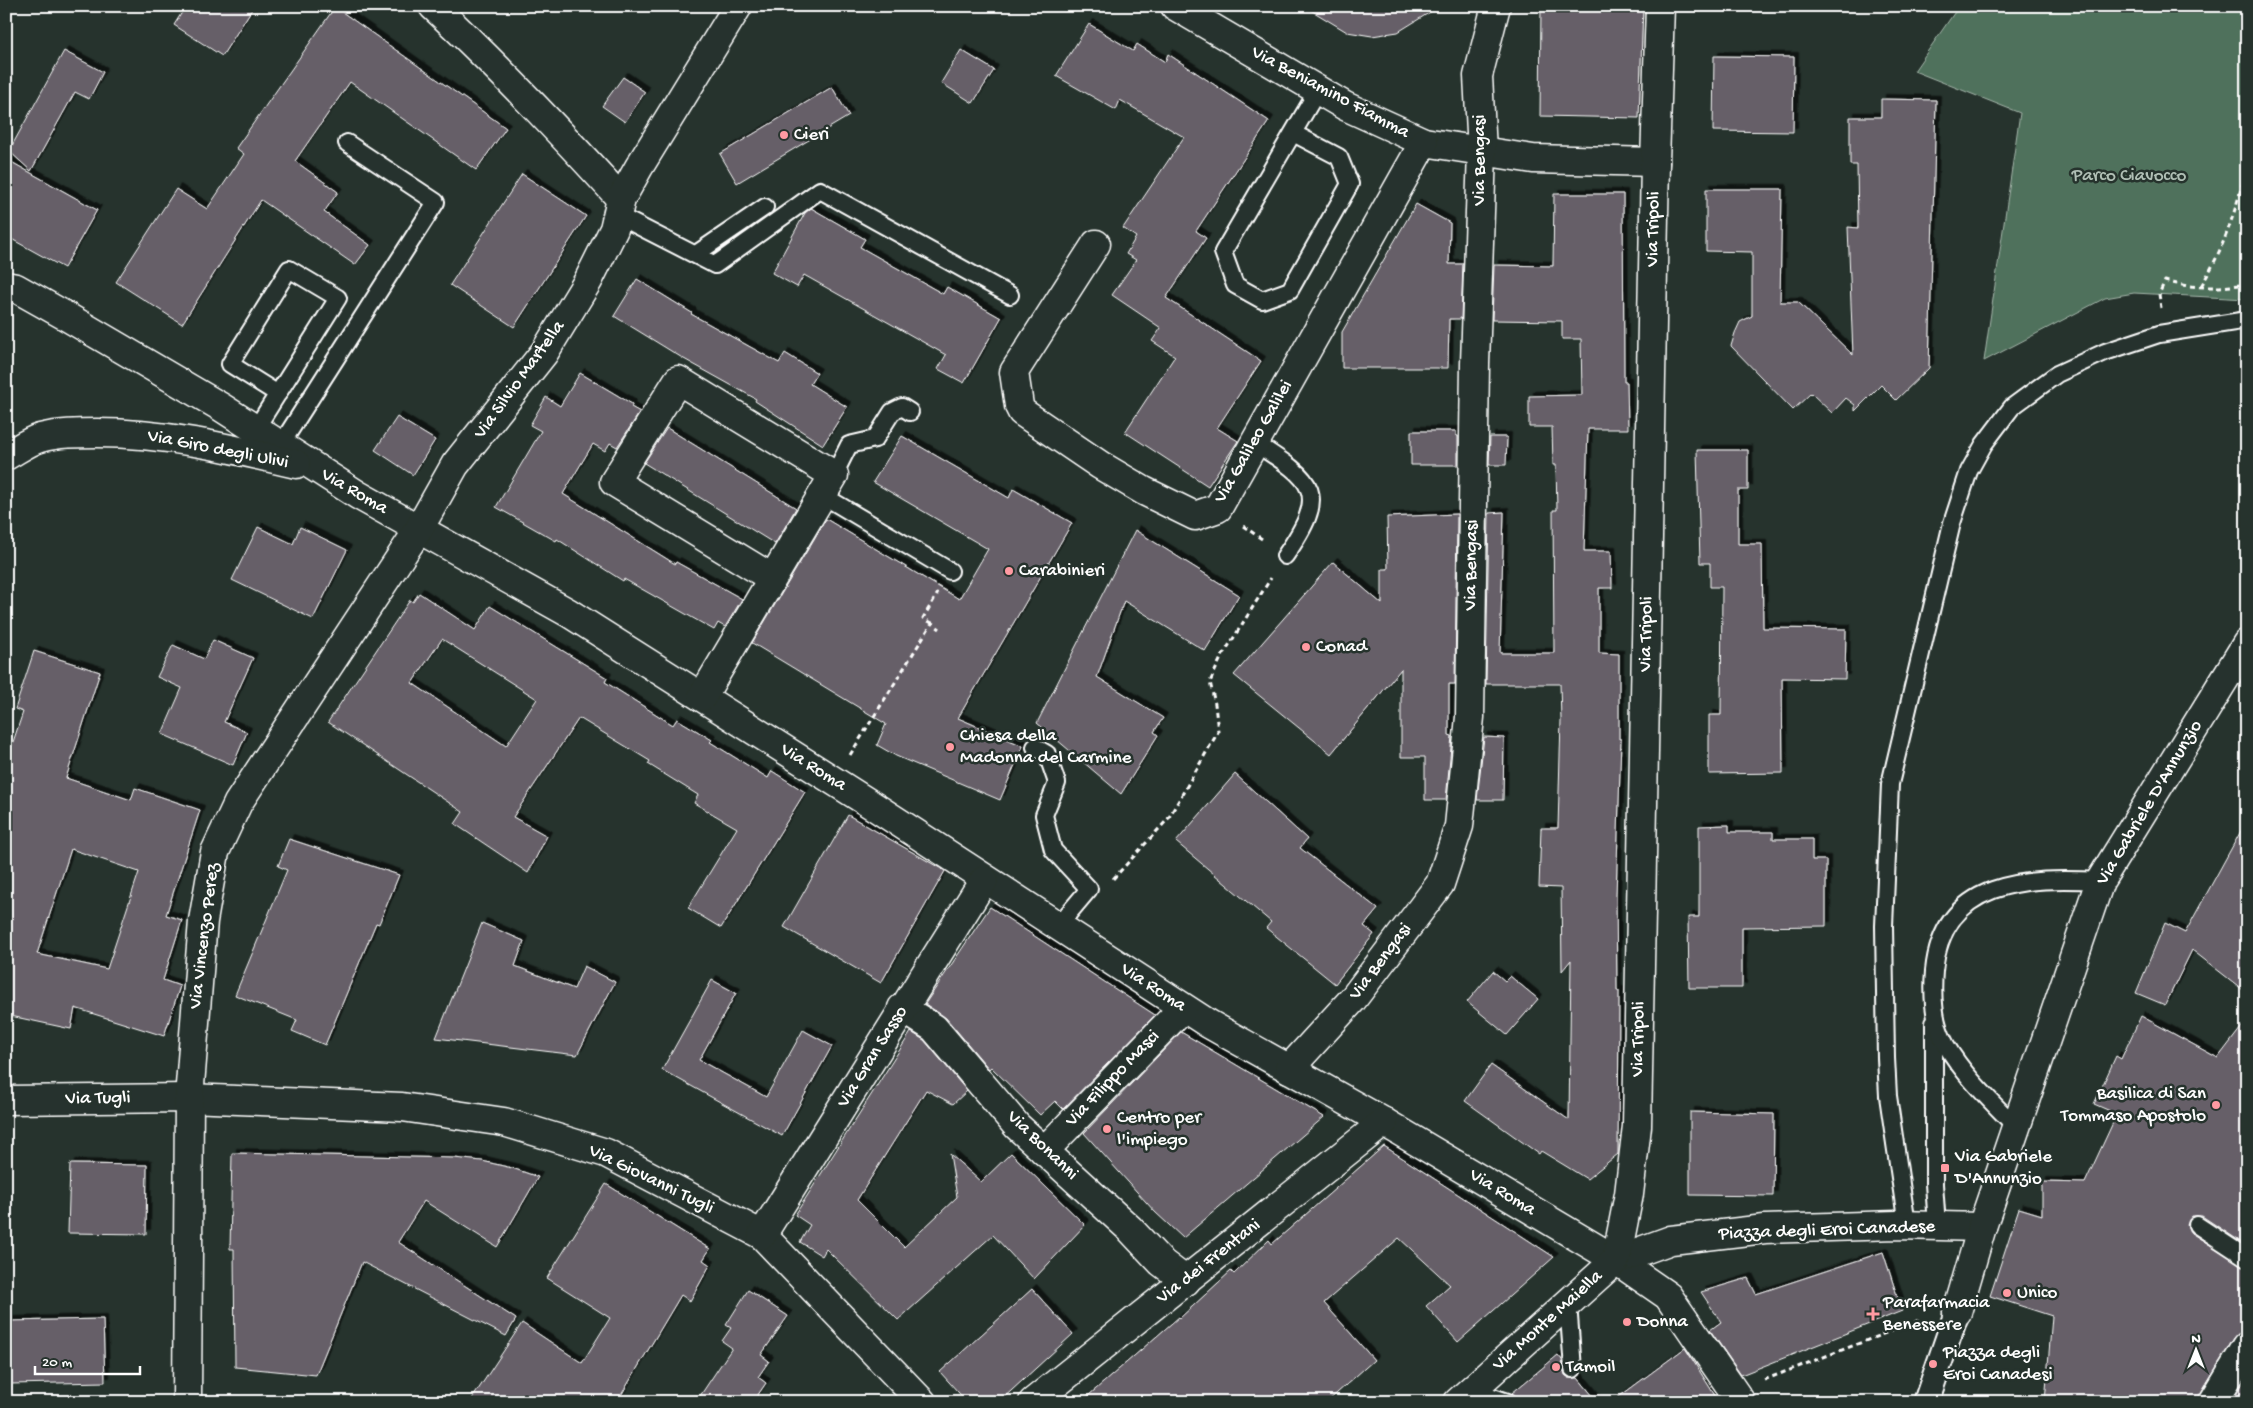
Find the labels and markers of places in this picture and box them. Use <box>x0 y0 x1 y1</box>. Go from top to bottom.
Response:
place label: Cieri <box>794 124 829 147</box>
marker: Cieri <box>778 129 790 141</box>
place label: Carabinieri <box>1019 560 1105 583</box>
marker: Carabinieri <box>1003 565 1015 577</box>
place label: Conad <box>1316 636 1369 659</box>
marker: Conad <box>1300 641 1312 653</box>
place label: Chiesa della Madonna del Carmine <box>960 725 1132 770</box>
marker: Chiesa della Madonna del Carmine <box>944 741 956 753</box>
place label: Basilica di San Tommaso Apostolo <box>2060 1083 2206 1128</box>
marker: Basilica di San Tommaso Apostolo <box>2210 1099 2222 1111</box>
place label: Centro per l'impiego <box>1117 1107 1203 1152</box>
marker: Centro per l'impiego <box>1101 1123 1113 1135</box>
place label: Via Gabriele D'Annunzio <box>1953 1146 2052 1191</box>
marker: Via Gabriele D'Annunzio <box>1939 1162 1951 1174</box>
place label: Unico <box>2017 1282 2058 1305</box>
marker: Unico <box>2001 1287 2013 1299</box>
place label: Parafarmacia Benessere <box>1882 1292 1991 1337</box>
marker: Parafarmacia Benessere <box>1867 1308 1879 1320</box>
place label: Donna <box>1635 1311 1689 1334</box>
marker: Donna <box>1621 1316 1633 1328</box>
place label: Piazza degli Eroi Canadesi <box>1942 1342 2053 1387</box>
place label: Tamoil <box>1565 1356 1616 1379</box>
marker: Piazza degli Eroi Canadesi <box>1927 1358 1939 1370</box>
marker: Tamoil <box>1550 1361 1562 1373</box>

